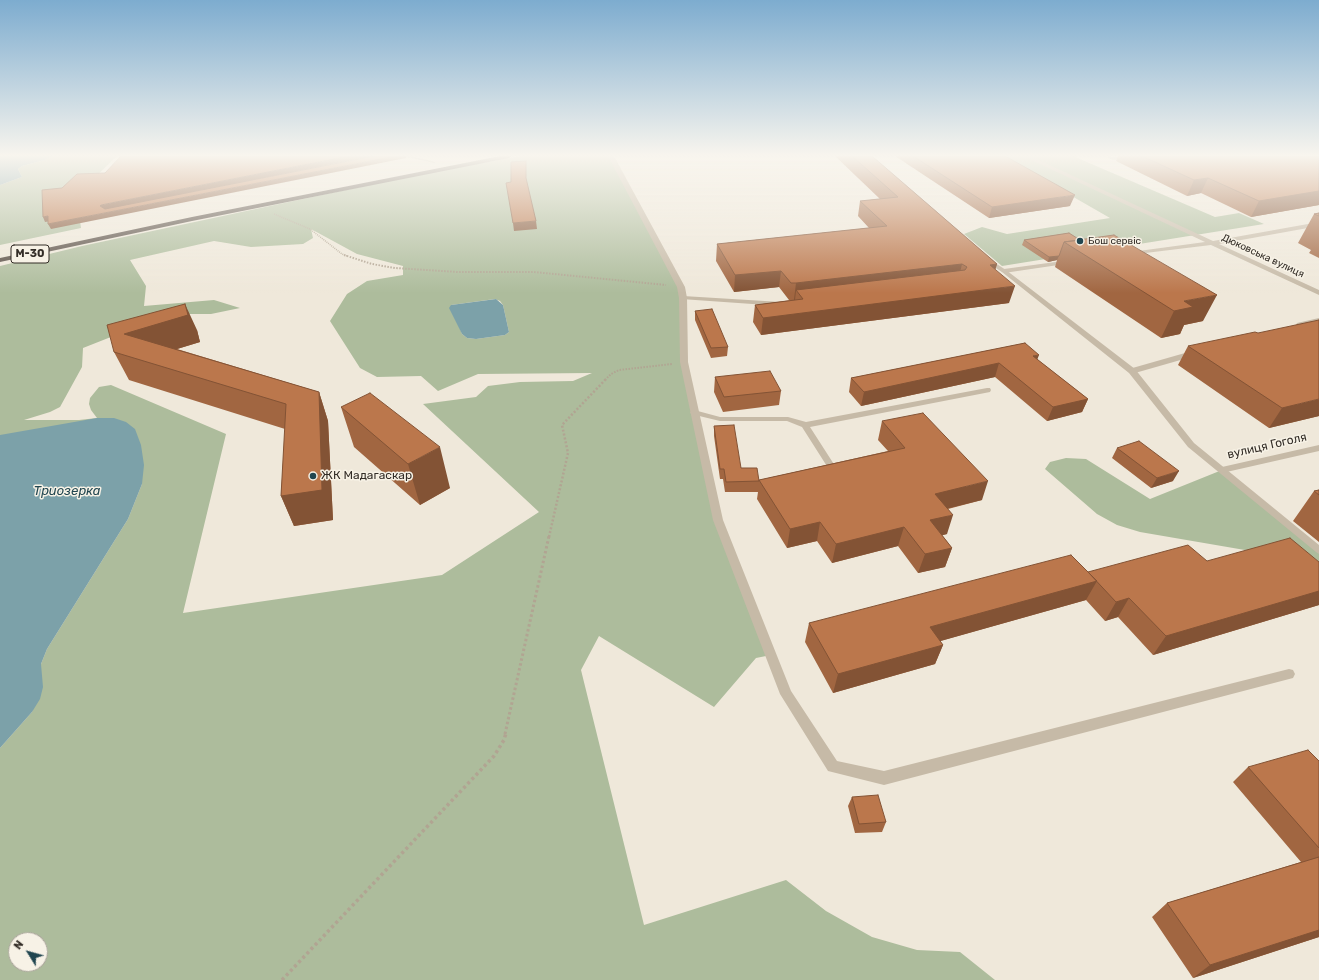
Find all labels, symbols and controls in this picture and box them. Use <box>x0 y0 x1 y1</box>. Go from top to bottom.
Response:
street label: Дюковська вулиця <box>1220 232 1306 280</box>
place label: Бош сервіс <box>1088 235 1141 247</box>
marker: Бош сервіс <box>1075 236 1085 246</box>
road number: М-30 <box>11 245 49 263</box>
street label: вулиця Гоголя <box>1226 430 1308 462</box>
place label: ЖК Мадагаскар <box>321 469 412 483</box>
marker: ЖК Мадагаскар <box>308 471 318 481</box>
water label: Триозерка <box>34 483 100 499</box>
north arrow <box>8 932 48 972</box>
text: N <box>11 938 26 952</box>

